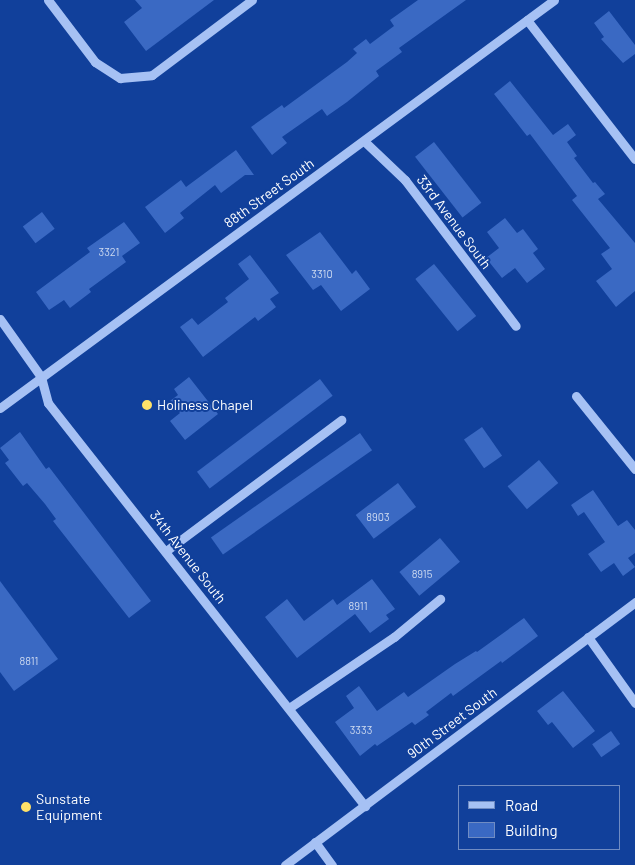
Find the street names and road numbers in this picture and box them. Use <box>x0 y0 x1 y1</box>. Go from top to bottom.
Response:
street label: 88th Street South <box>221 155 317 231</box>
street label: 33rd Avenue South <box>413 172 495 272</box>
street label: 34th Avenue South <box>146 507 230 607</box>
street label: 90th Street South <box>404 684 500 762</box>

